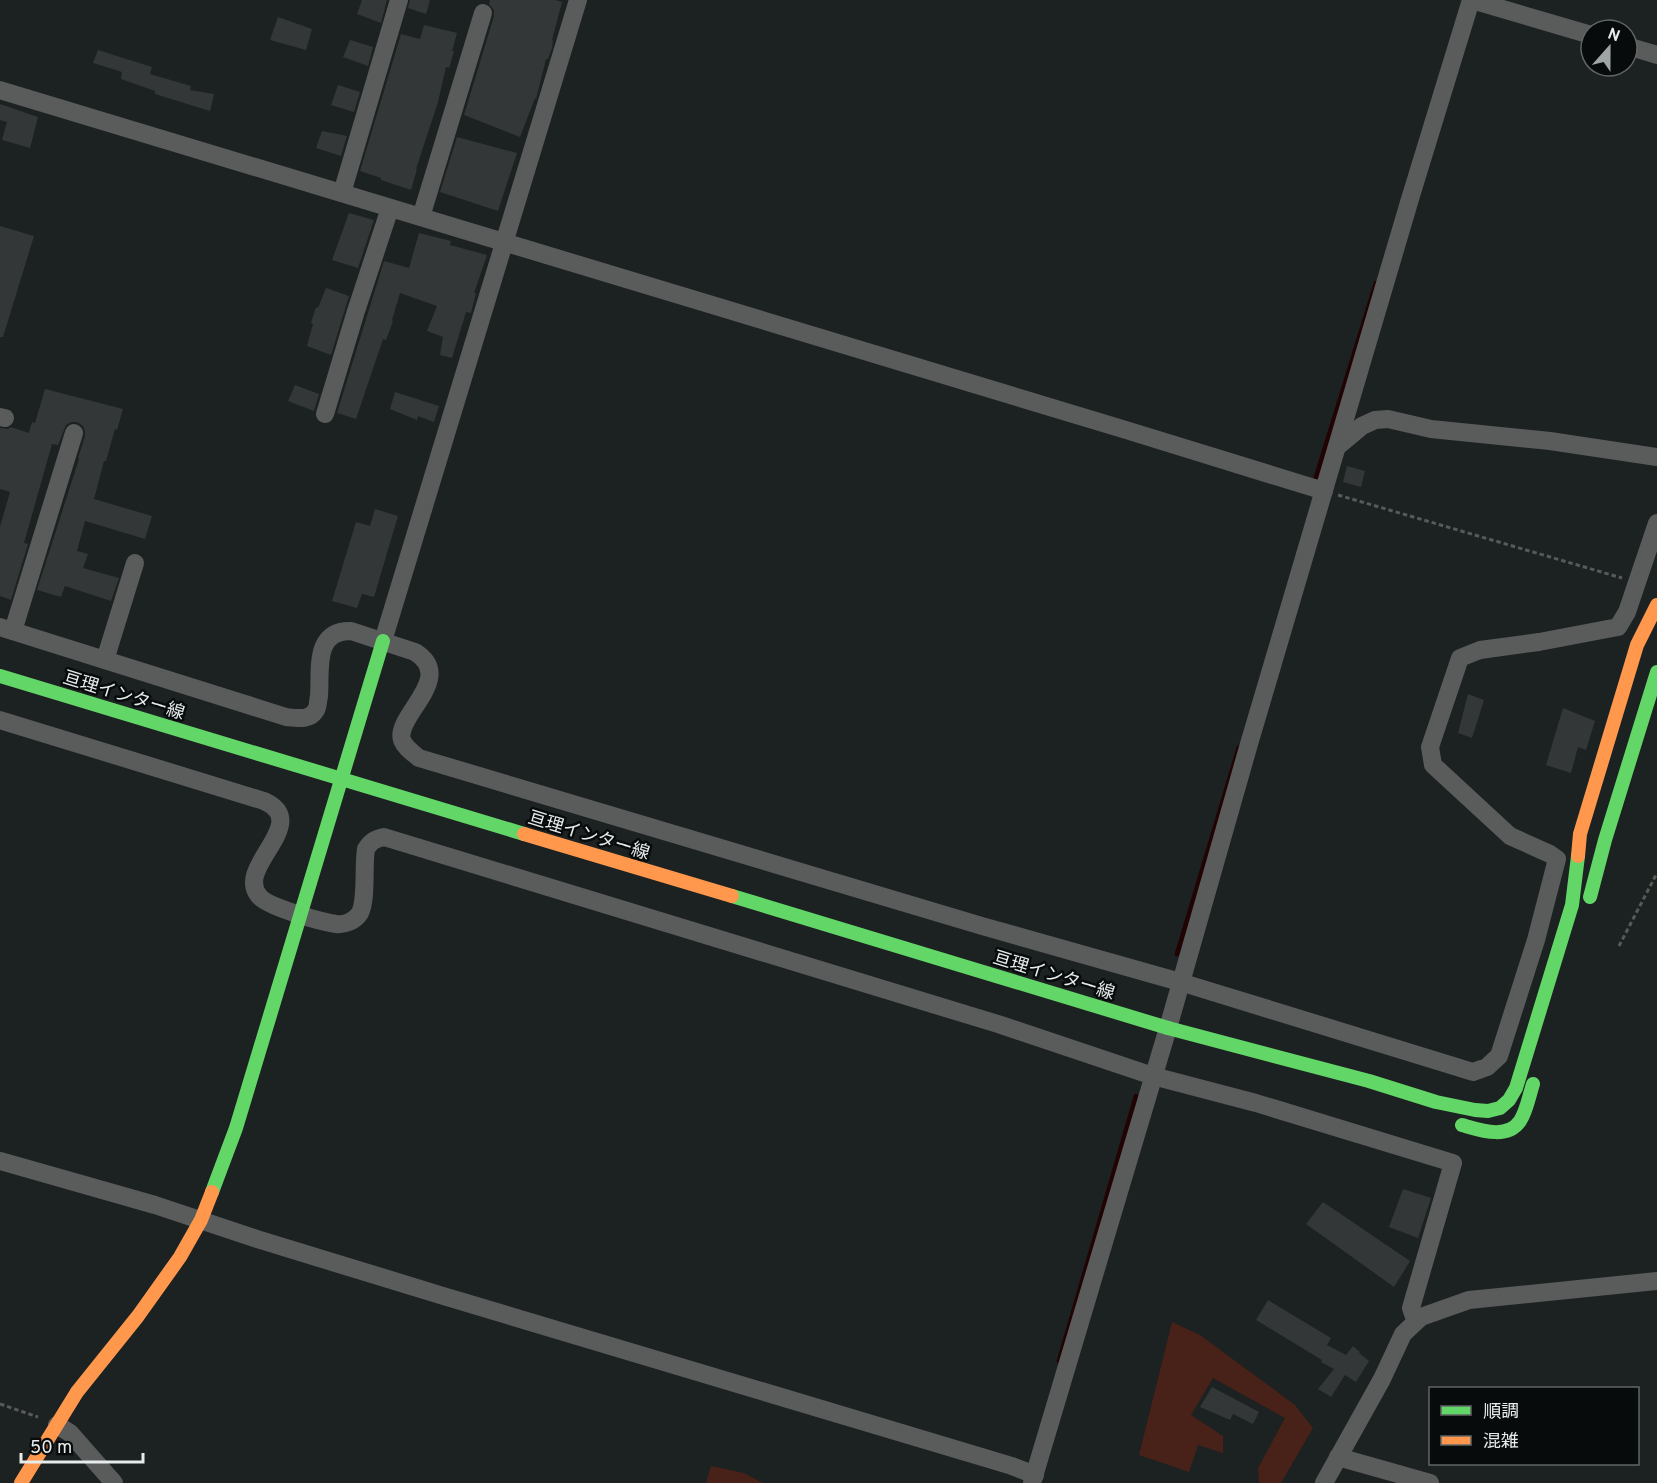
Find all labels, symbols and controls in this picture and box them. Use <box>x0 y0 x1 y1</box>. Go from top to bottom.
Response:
north arrow <box>1579 18 1639 78</box>
text: N <box>1605 24 1623 47</box>
street label: 亘理インター線 <box>60 667 187 726</box>
street label: 亘理インター線 <box>525 807 652 866</box>
street label: 亘理インター線 <box>990 947 1117 1006</box>
legend <box>1429 1387 1639 1465</box>
text: 順調 <box>1483 1401 1519 1424</box>
scale bar <box>21 1426 142 1464</box>
text: 混雑 <box>1483 1431 1519 1454</box>
text: 50 m <box>30 1437 72 1460</box>

